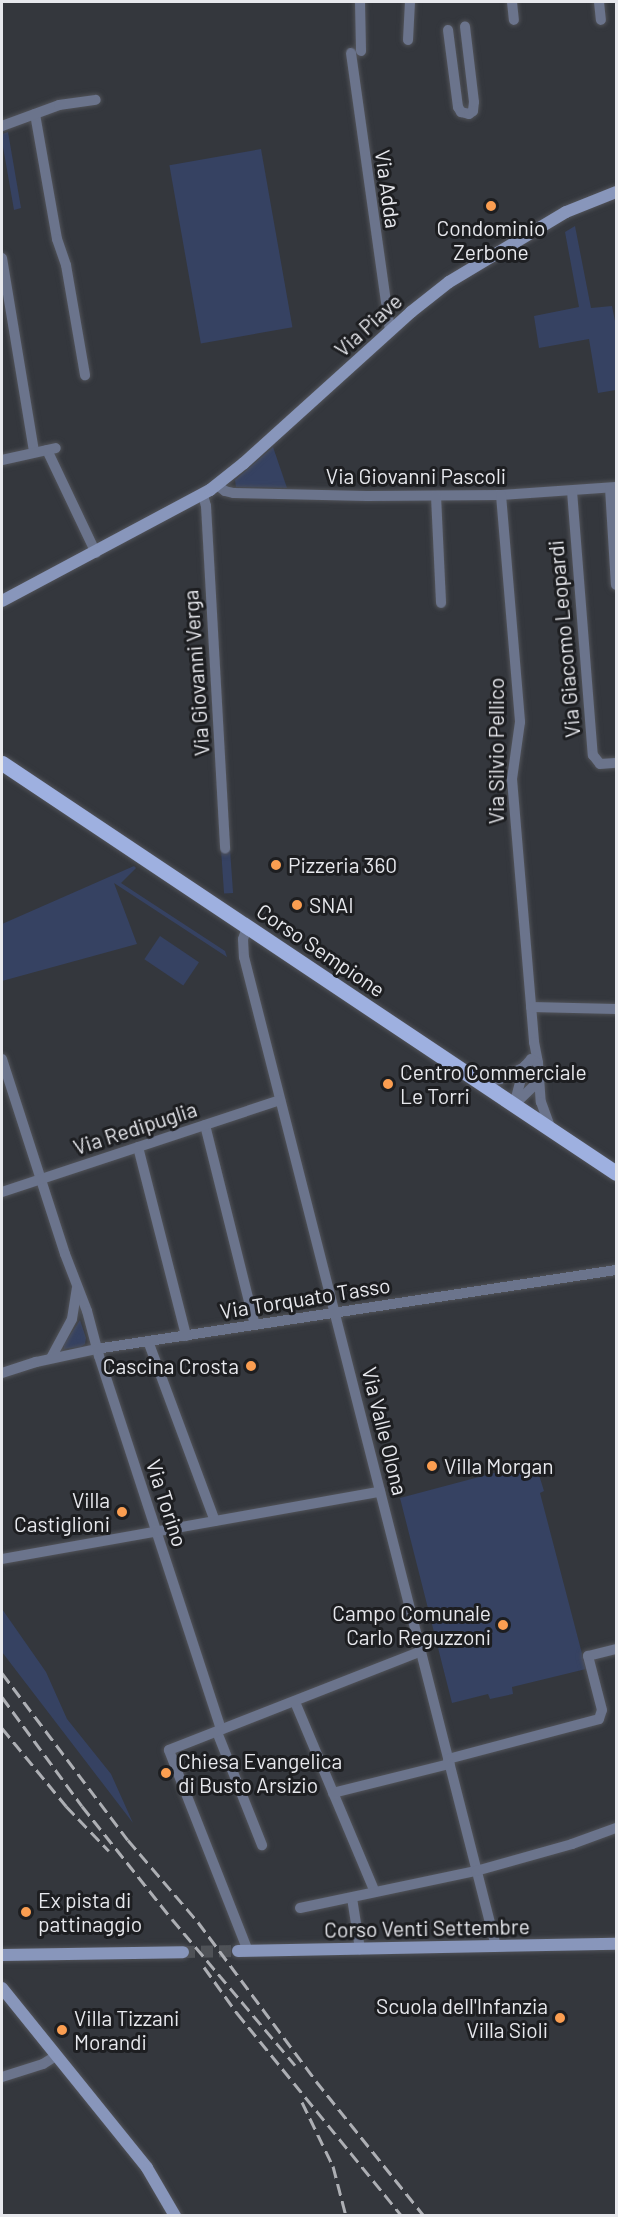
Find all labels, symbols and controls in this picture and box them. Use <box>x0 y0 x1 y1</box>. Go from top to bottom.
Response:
street label: Via Adda <box>370 148 406 230</box>
marker: Condominio Zerbone <box>484 199 498 213</box>
place label: Condominio Zerbone <box>436 215 546 265</box>
street label: Via Piave <box>329 288 407 362</box>
street label: Via Giovanni Pascoli <box>326 463 506 489</box>
street label: Via Giacomo Leopardi <box>543 539 585 739</box>
street label: Via Giovanni Verga <box>178 589 214 757</box>
street label: Via Silvio Pellico <box>483 678 509 824</box>
place label: Pizzeria 360 <box>288 852 397 878</box>
marker: Pizzeria 360 <box>269 858 283 872</box>
place label: SNAI <box>309 892 354 918</box>
street label: Corso Sempione <box>252 898 390 1002</box>
marker: SNAI <box>290 898 304 912</box>
place label: Centro Commerciale Le Torri <box>400 1059 587 1109</box>
marker: Centro Commerciale Le Torri <box>381 1077 395 1091</box>
street label: Via Redipuglia <box>70 1096 200 1160</box>
street label: Via Torquato Tasso <box>218 1272 392 1324</box>
place label: Cascina Crosta <box>103 1353 239 1379</box>
marker: Cascina Crosta <box>244 1359 258 1373</box>
street label: Via Valle Olona <box>357 1364 413 1498</box>
place label: Villa Morgan <box>444 1453 553 1479</box>
street label: Via Torino <box>141 1456 193 1550</box>
marker: Villa Morgan <box>425 1459 439 1473</box>
place label: Villa Castiglioni <box>14 1487 110 1537</box>
marker: Villa Castiglioni <box>115 1505 129 1519</box>
place label: Campo Comunale Carlo Reguzzoni <box>332 1600 491 1650</box>
marker: Campo Comunale Carlo Reguzzoni <box>496 1618 510 1632</box>
place label: Chiesa Evangelica di Busto Arsizio <box>178 1748 342 1798</box>
marker: Chiesa Evangelica di Busto Arsizio <box>159 1766 173 1780</box>
place label: Ex pista di pattinaggio <box>38 1887 142 1937</box>
marker: Ex pista di pattinaggio <box>19 1905 33 1919</box>
street label: Corso Venti Settembre <box>324 1914 530 1942</box>
place label: Scuola dell'Infanzia Villa Sioli <box>376 1993 548 2043</box>
place label: Villa Tizzani Morandi <box>74 2005 179 2055</box>
marker: Scuola dell'Infanzia Villa Sioli <box>553 2011 567 2025</box>
marker: Villa Tizzani Morandi <box>55 2023 69 2037</box>

